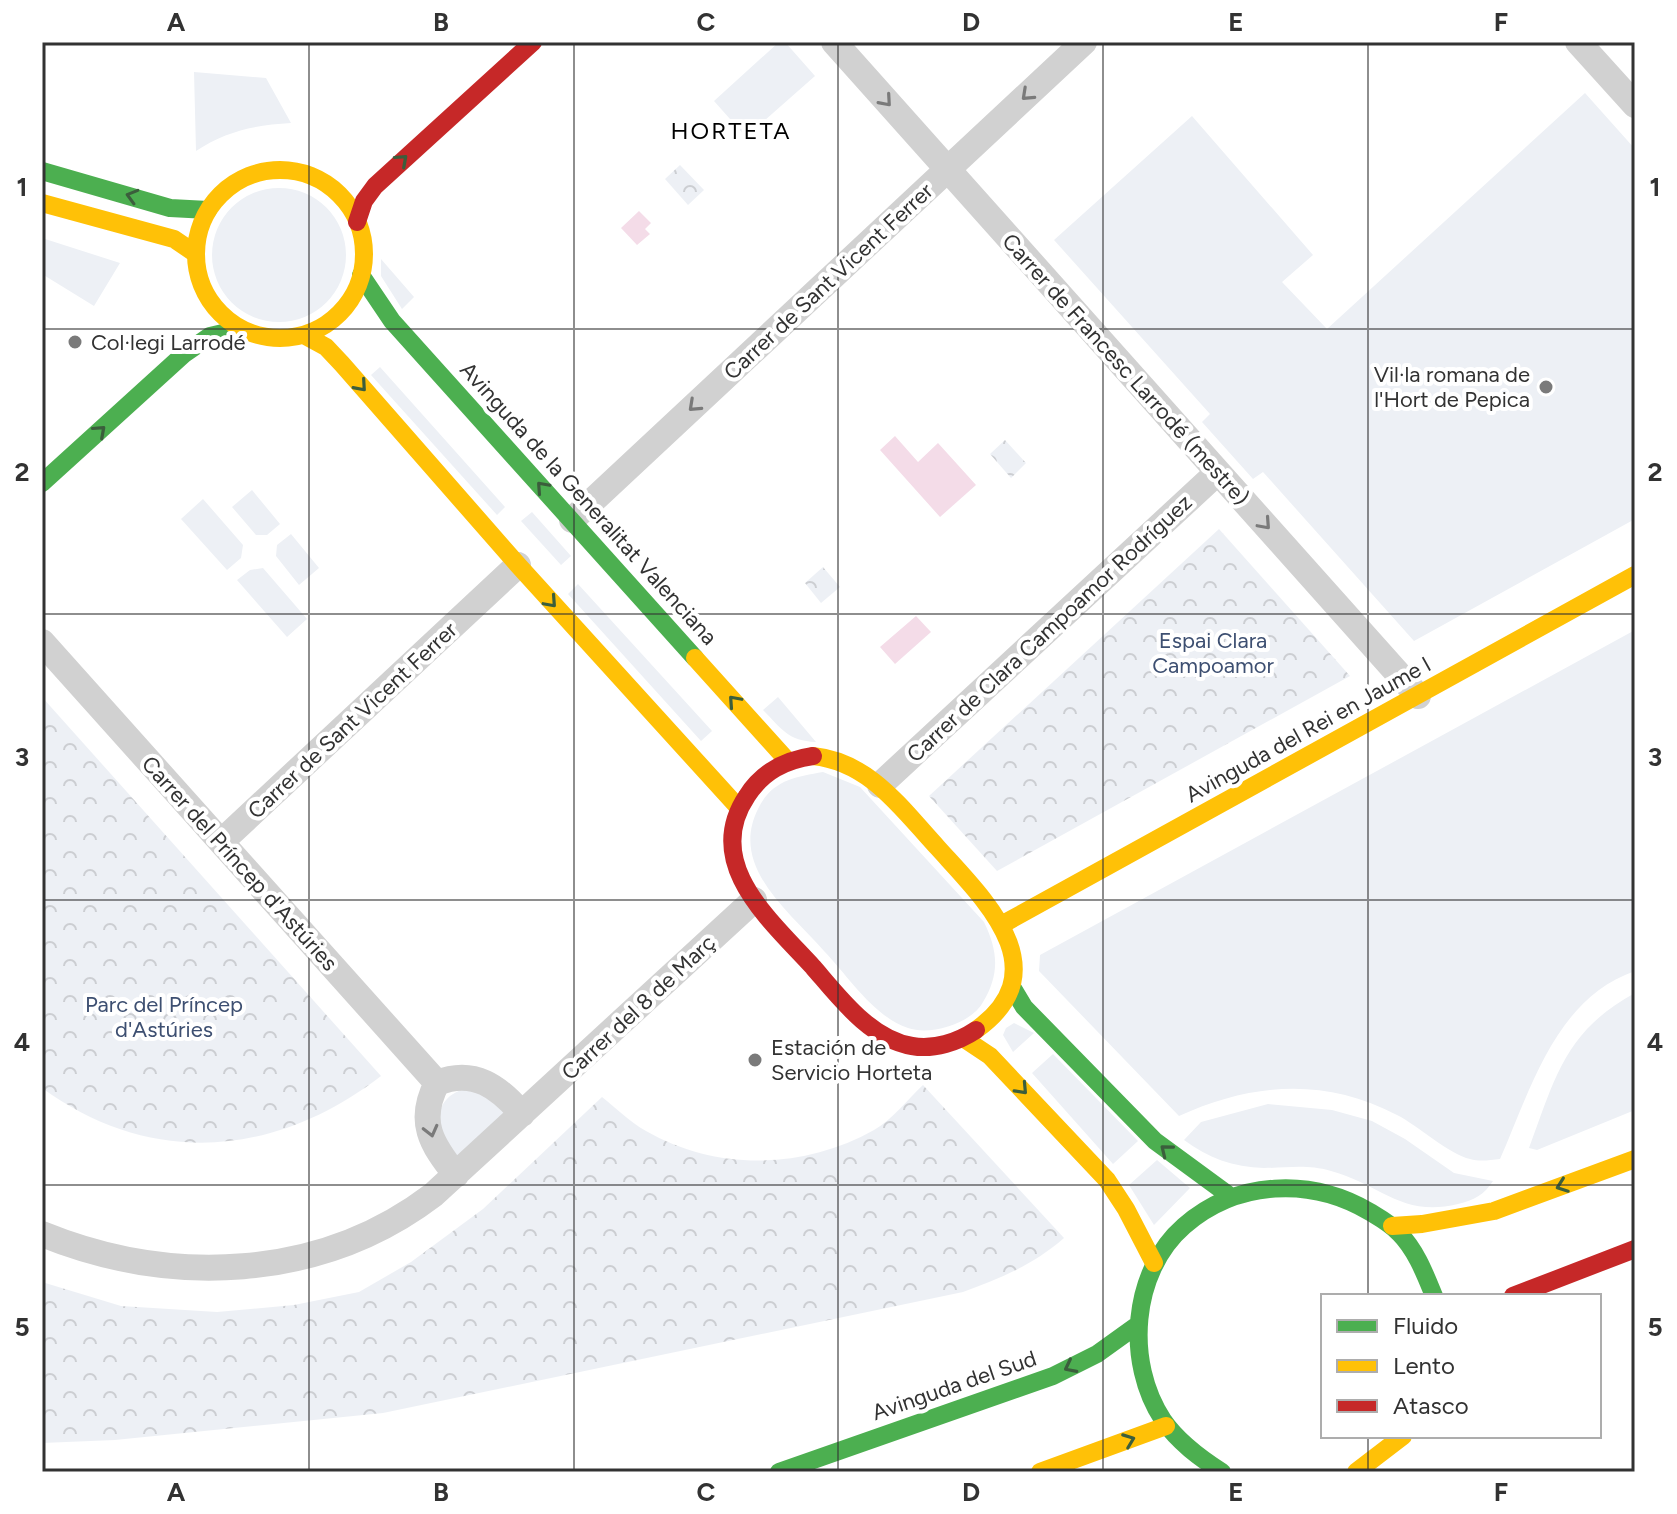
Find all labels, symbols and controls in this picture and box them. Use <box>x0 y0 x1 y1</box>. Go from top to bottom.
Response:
text: A <box>167 6 186 38</box>
text: B <box>433 6 449 38</box>
text: C <box>697 6 716 38</box>
text: D <box>962 6 980 38</box>
text: E <box>1228 6 1244 38</box>
text: F <box>1494 6 1508 38</box>
one-way arrow <box>1022 86 1036 101</box>
one-way arrow <box>876 91 891 106</box>
district label: HORTETA <box>671 116 791 145</box>
one-way arrow <box>393 155 407 169</box>
text: 1 <box>17 171 27 203</box>
text: 1 <box>1650 171 1660 203</box>
street label: Carrer de Sant Vicent Ferrer <box>718 177 939 385</box>
one-way arrow <box>126 189 140 206</box>
street label: Carrer de Francesc Larrodé (mestre) <box>996 228 1255 511</box>
place label: Col·legi Larrodé <box>91 329 246 356</box>
marker: Col·legi Larrodé <box>66 333 84 351</box>
street label: Avinguda de la Generalitat Valenciana <box>454 356 723 650</box>
place label: Vil·la romana de l'Hort de Pepica <box>1374 361 1530 413</box>
one-way arrow <box>351 376 366 391</box>
marker: Vil·la romana de l'Hort de Pepica <box>1537 378 1555 396</box>
one-way arrow <box>688 397 703 411</box>
one-way arrow <box>90 426 105 440</box>
text: 2 <box>14 456 30 488</box>
text: 2 <box>1647 456 1663 488</box>
one-way arrow <box>538 481 552 496</box>
street label: Carrer de Clara Campoamor Rodríguez <box>901 489 1198 768</box>
one-way arrow <box>1255 514 1269 529</box>
one-way arrow <box>542 593 557 607</box>
street label: Carrer de Sant Vicent Ferrer <box>242 616 463 824</box>
park label: Espai Clara Campoamor <box>1152 627 1274 679</box>
street label: Avinguda del Rei en Jaume I <box>1181 651 1436 808</box>
one-way arrow <box>730 696 744 711</box>
text: 3 <box>15 741 29 773</box>
text: 3 <box>1648 741 1662 773</box>
street label: Carrer del Príncep d'Astúries <box>136 750 343 976</box>
street label: Carrer del 8 de Març <box>556 929 721 1086</box>
park label: Parc del Príncep d'Astúries <box>85 991 243 1043</box>
text: 4 <box>14 1026 30 1058</box>
text: 4 <box>1647 1026 1663 1058</box>
place label: Estación de Servicio Horteta <box>771 1034 932 1086</box>
marker: Estación de Servicio Horteta <box>746 1051 764 1069</box>
one-way arrow <box>1012 1080 1027 1094</box>
one-way arrow <box>421 1124 438 1138</box>
one-way arrow <box>1160 1146 1175 1160</box>
one-way arrow <box>1556 1176 1570 1193</box>
legend <box>1321 1294 1601 1438</box>
text: 5 <box>14 1311 30 1343</box>
text: Fluido <box>1393 1311 1458 1340</box>
text: 5 <box>1647 1311 1663 1343</box>
street label: Avinguda del Sud <box>868 1345 1040 1426</box>
text: Lento <box>1393 1351 1455 1380</box>
one-way arrow <box>1064 1358 1079 1373</box>
text: Atasco <box>1393 1391 1469 1420</box>
one-way arrow <box>1121 1433 1135 1449</box>
text: A <box>167 1476 186 1508</box>
text: B <box>433 1476 449 1508</box>
text: C <box>697 1476 716 1508</box>
text: D <box>962 1476 980 1508</box>
text: E <box>1228 1476 1244 1508</box>
text: F <box>1494 1476 1508 1508</box>

